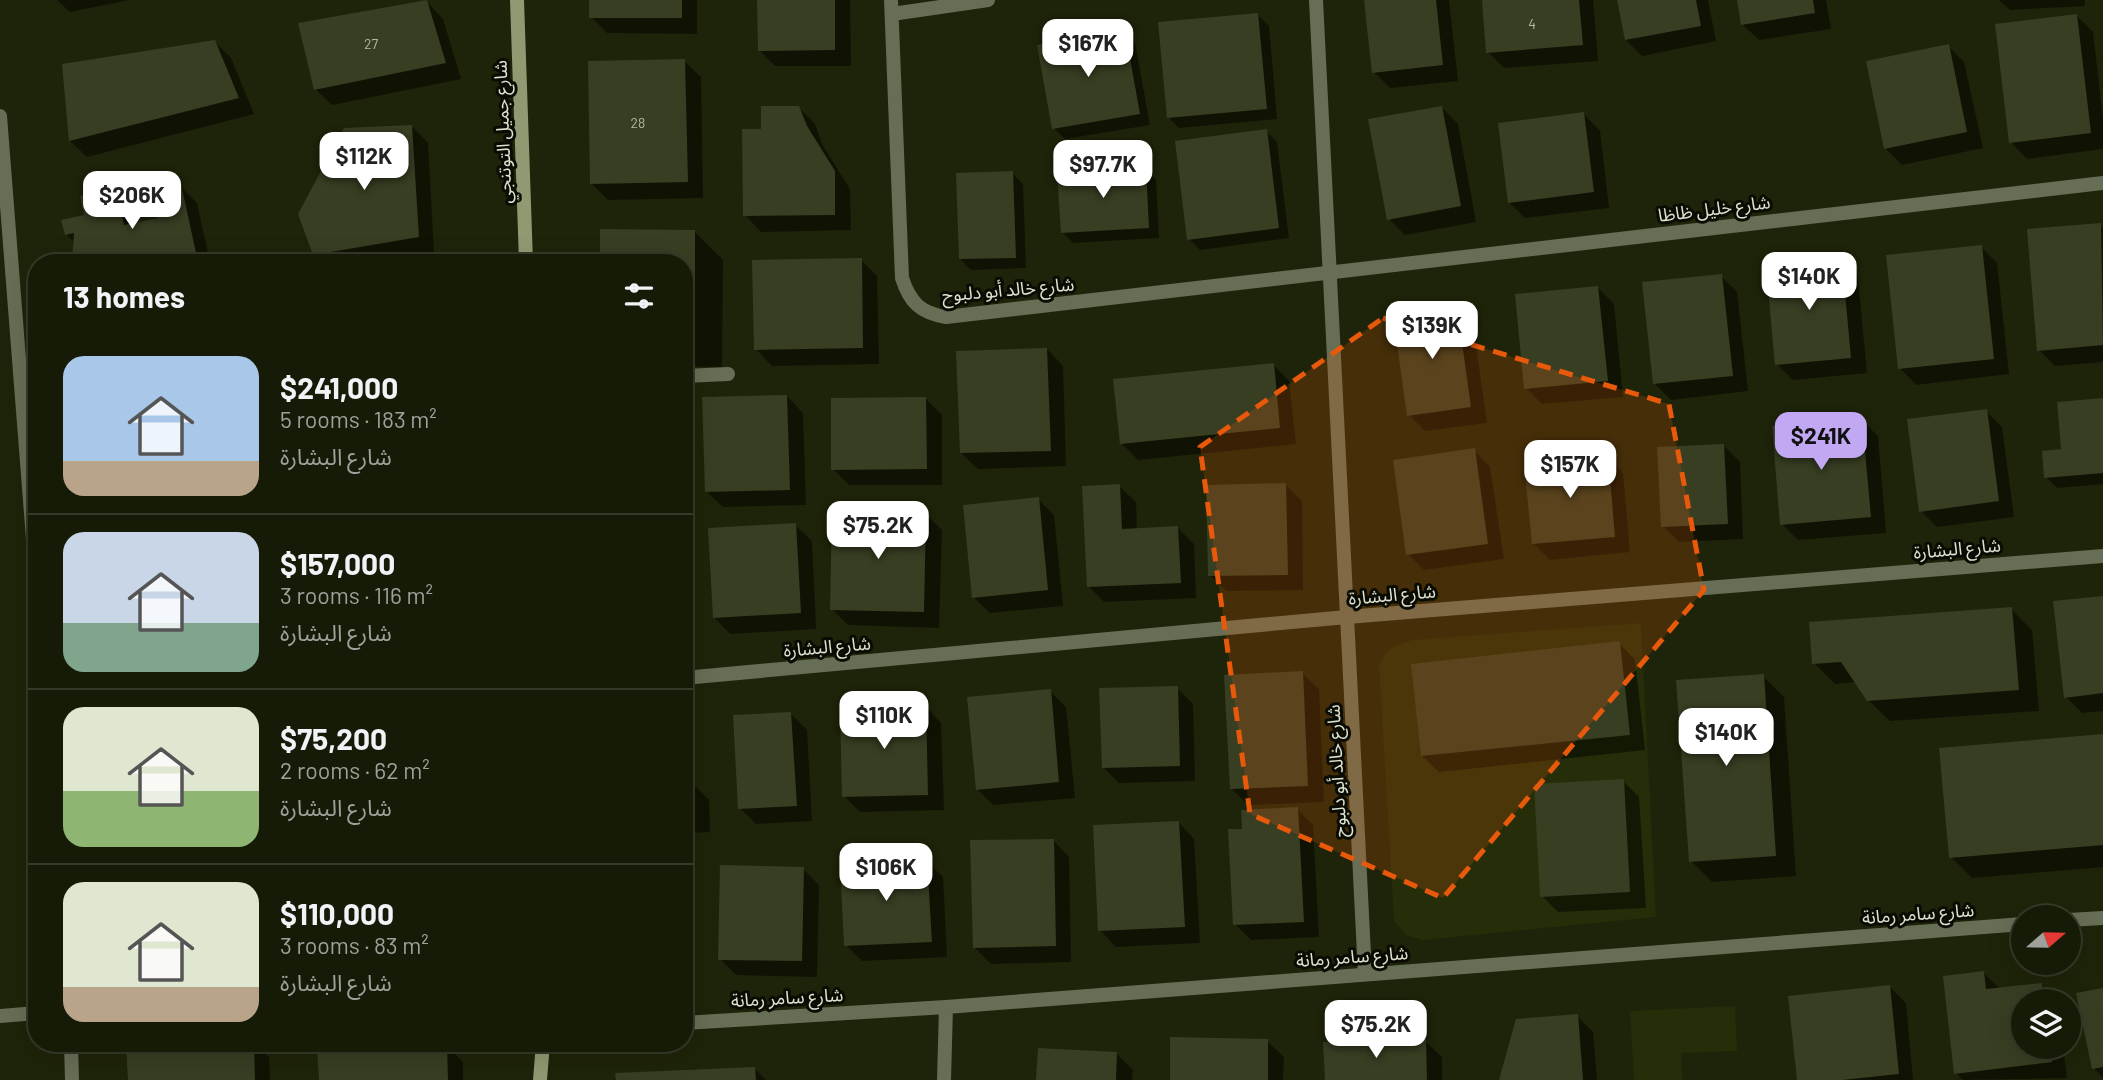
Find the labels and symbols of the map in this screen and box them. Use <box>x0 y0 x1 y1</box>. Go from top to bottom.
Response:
house number: 4 <box>1528 15 1536 32</box>
pin: $167K <box>1039 20 1137 79</box>
house number: 27 <box>364 35 378 52</box>
street label: شارع جميل التوتنجي <box>489 60 519 204</box>
house number: 28 <box>631 114 645 131</box>
pin: $112K <box>315 132 413 192</box>
pin: $97.7K <box>1046 140 1160 200</box>
pin: $206K <box>83 172 181 231</box>
street label: شارع خليل ظاظا <box>1657 190 1772 230</box>
pin: $140K <box>1760 252 1858 312</box>
street label: شارع خالد أبو دلبوح <box>941 272 1076 310</box>
pin: $139K <box>1383 302 1481 361</box>
pin: $241K <box>1772 412 1870 472</box>
pin: $157K <box>1521 440 1619 500</box>
pin: $75.2K <box>821 502 935 561</box>
street label: شارع البشارة <box>1912 533 2002 567</box>
street label: شارع البشارة <box>1347 579 1437 613</box>
street label: شارع البشارة <box>782 631 872 665</box>
pin: $110K <box>835 692 933 751</box>
street label: شارع خالد أبو دلبوح <box>1322 704 1354 838</box>
pin: $140K <box>1677 708 1775 768</box>
pin: $106K <box>837 844 935 903</box>
street label: شارع سامر رمانة <box>1861 898 1975 932</box>
north arrow <box>2011 905 2081 975</box>
street label: شارع سامر رمانة <box>1295 941 1409 975</box>
street label: شارع سامر رمانة <box>730 983 844 1015</box>
pin: $75.2K <box>1319 1000 1433 1060</box>

